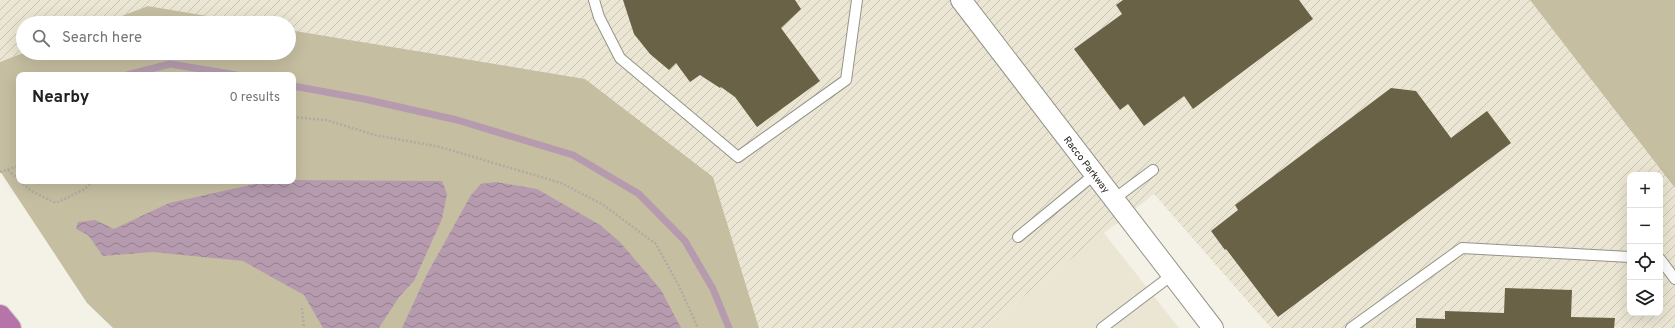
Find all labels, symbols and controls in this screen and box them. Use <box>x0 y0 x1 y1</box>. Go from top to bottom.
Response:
search box <box>16 16 296 60</box>
icon: search <box>30 27 52 49</box>
text: Search here <box>62 29 142 48</box>
text: Nearby <box>32 87 89 109</box>
text: 0 results <box>229 90 280 106</box>
street label: Racco Parkway <box>1060 134 1112 196</box>
map controls <box>1627 172 1663 316</box>
button: + <box>1627 172 1663 208</box>
button: − <box>1627 208 1663 244</box>
button: locate <box>1627 244 1663 280</box>
button: layers <box>1627 280 1663 316</box>

